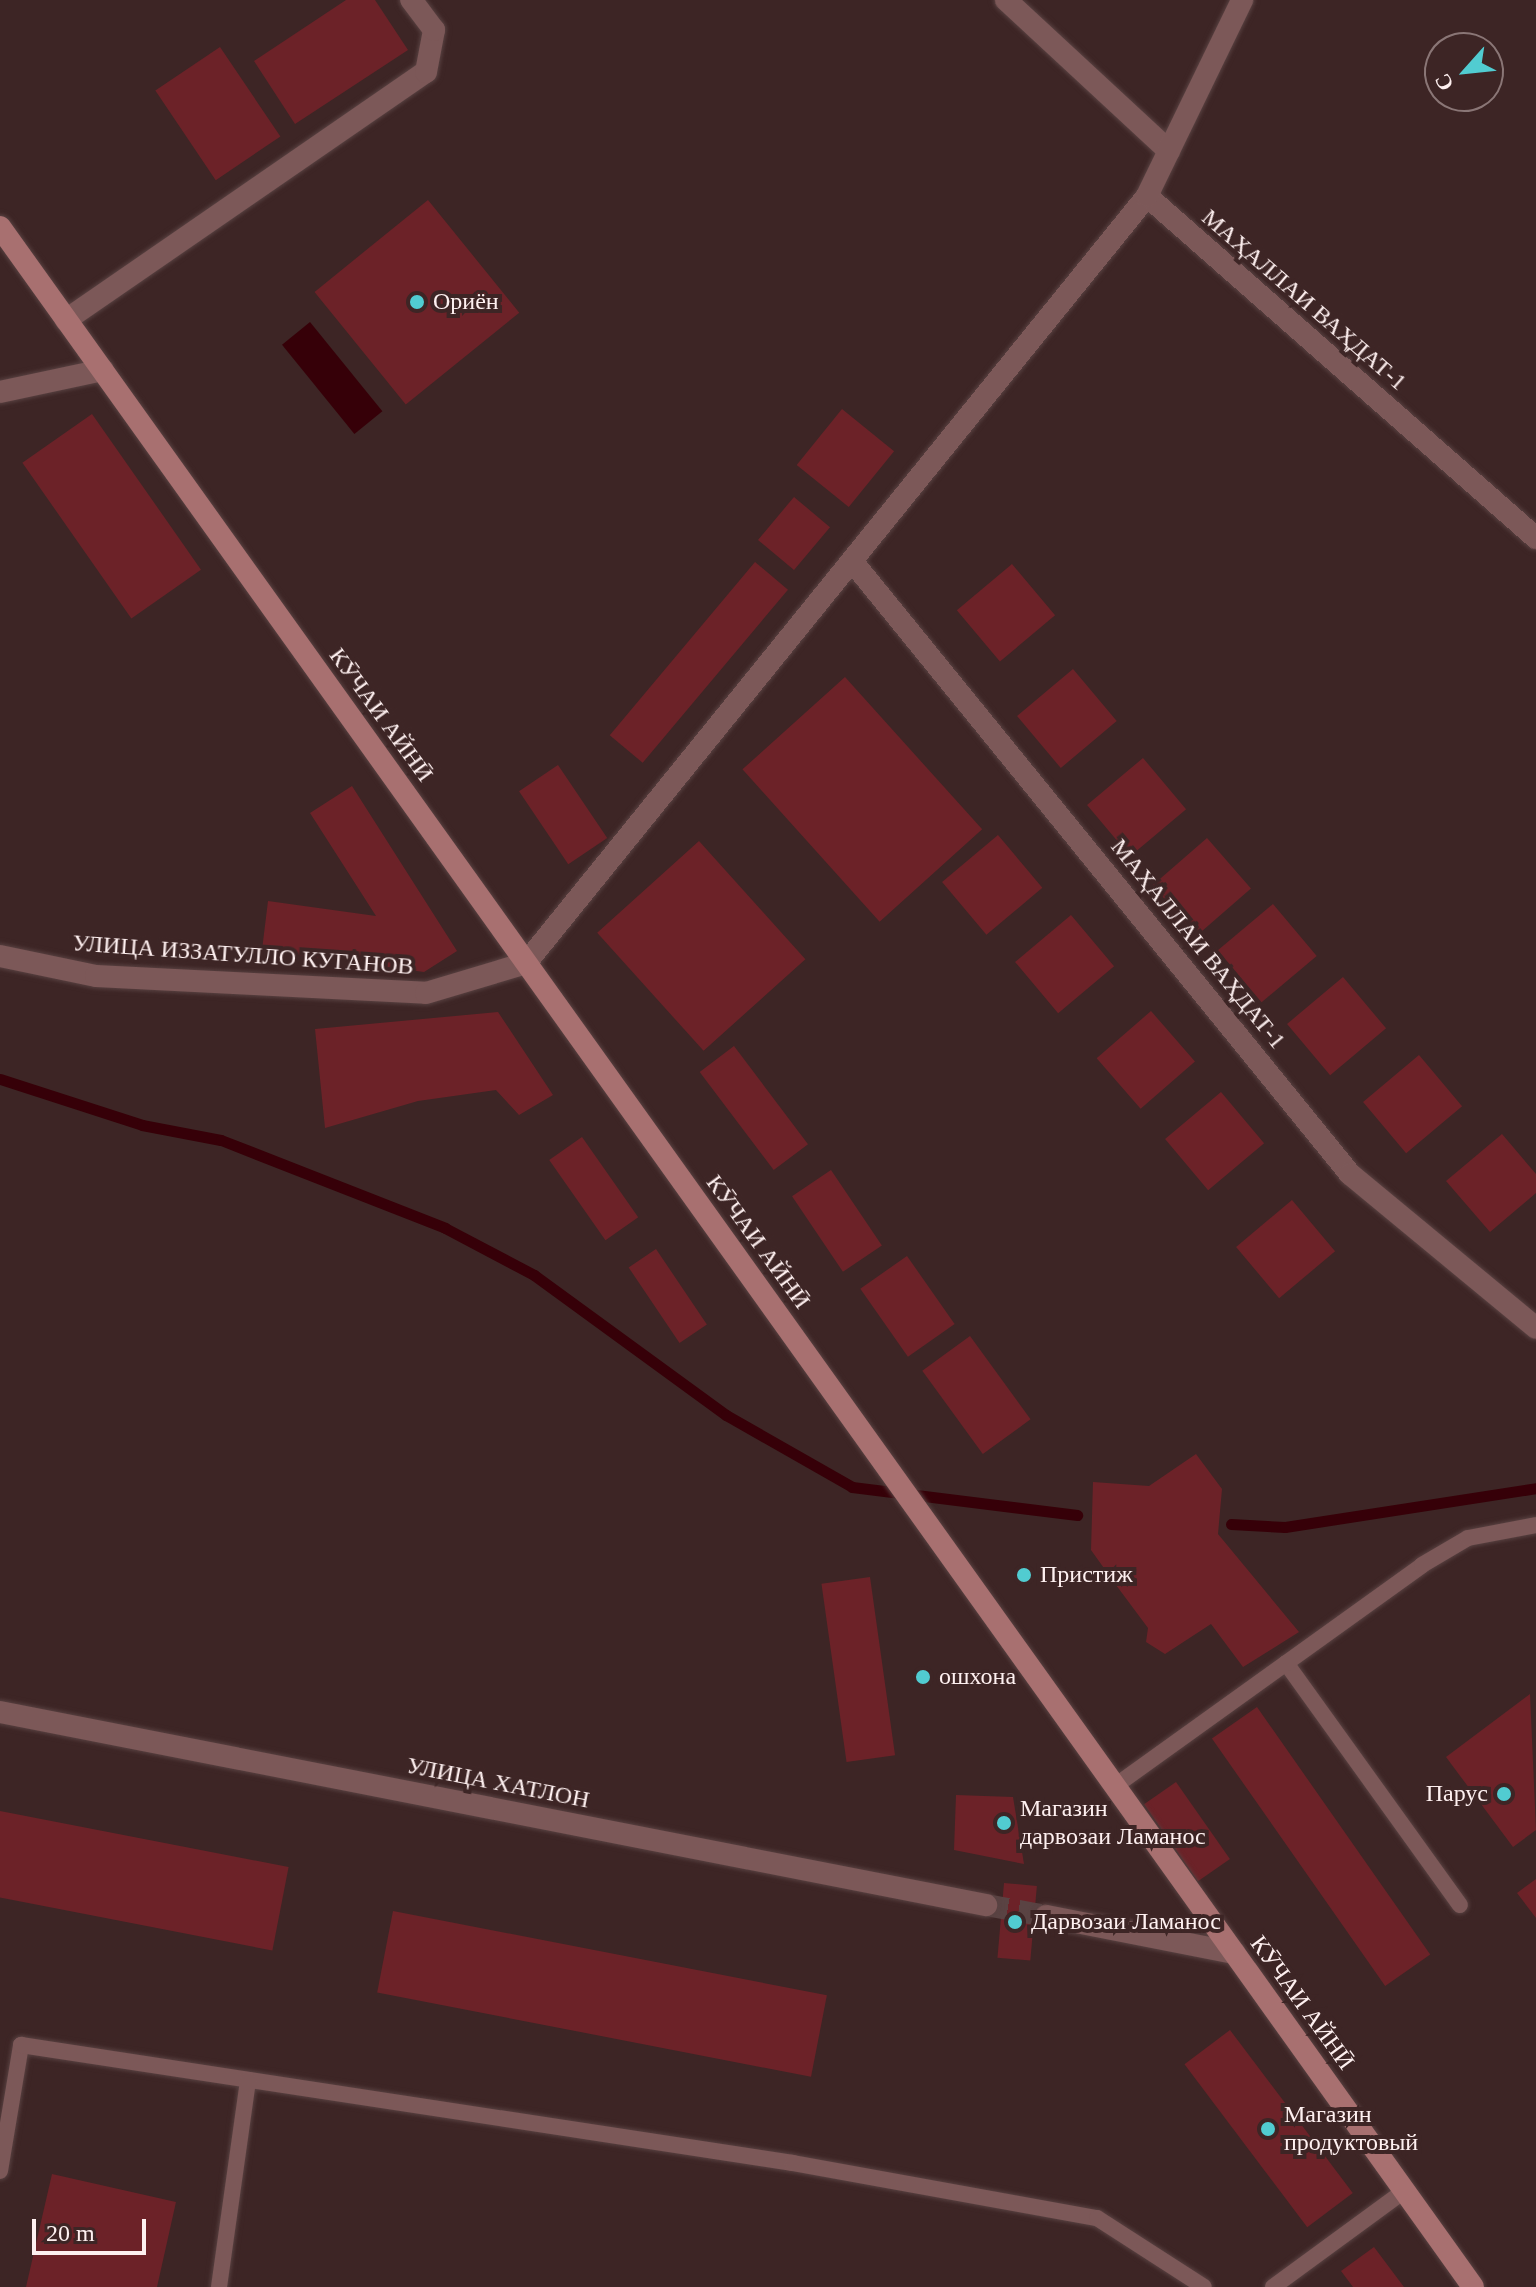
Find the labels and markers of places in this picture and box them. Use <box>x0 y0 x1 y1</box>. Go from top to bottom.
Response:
place label: Ориён <box>433 288 499 316</box>
marker: Ориён <box>408 293 426 311</box>
place label: Пристиж <box>1040 1561 1133 1589</box>
marker: Пристиж <box>1015 1566 1033 1584</box>
place label: ошхона <box>939 1663 1016 1691</box>
marker: ошхона <box>914 1668 932 1686</box>
place label: Парус <box>1426 1780 1488 1808</box>
marker: Парус <box>1495 1785 1513 1803</box>
place label: Магазин дарвозаи Ламанос <box>1020 1795 1206 1851</box>
marker: Магазин дарвозаи Ламанос <box>995 1814 1013 1832</box>
place label: Дарвозаи Ламанос <box>1031 1908 1221 1936</box>
marker: Дарвозаи Ламанос <box>1006 1913 1024 1931</box>
place label: Магазин продуктовый <box>1284 2101 1418 2157</box>
marker: Магазин продуктовый <box>1259 2120 1277 2138</box>

